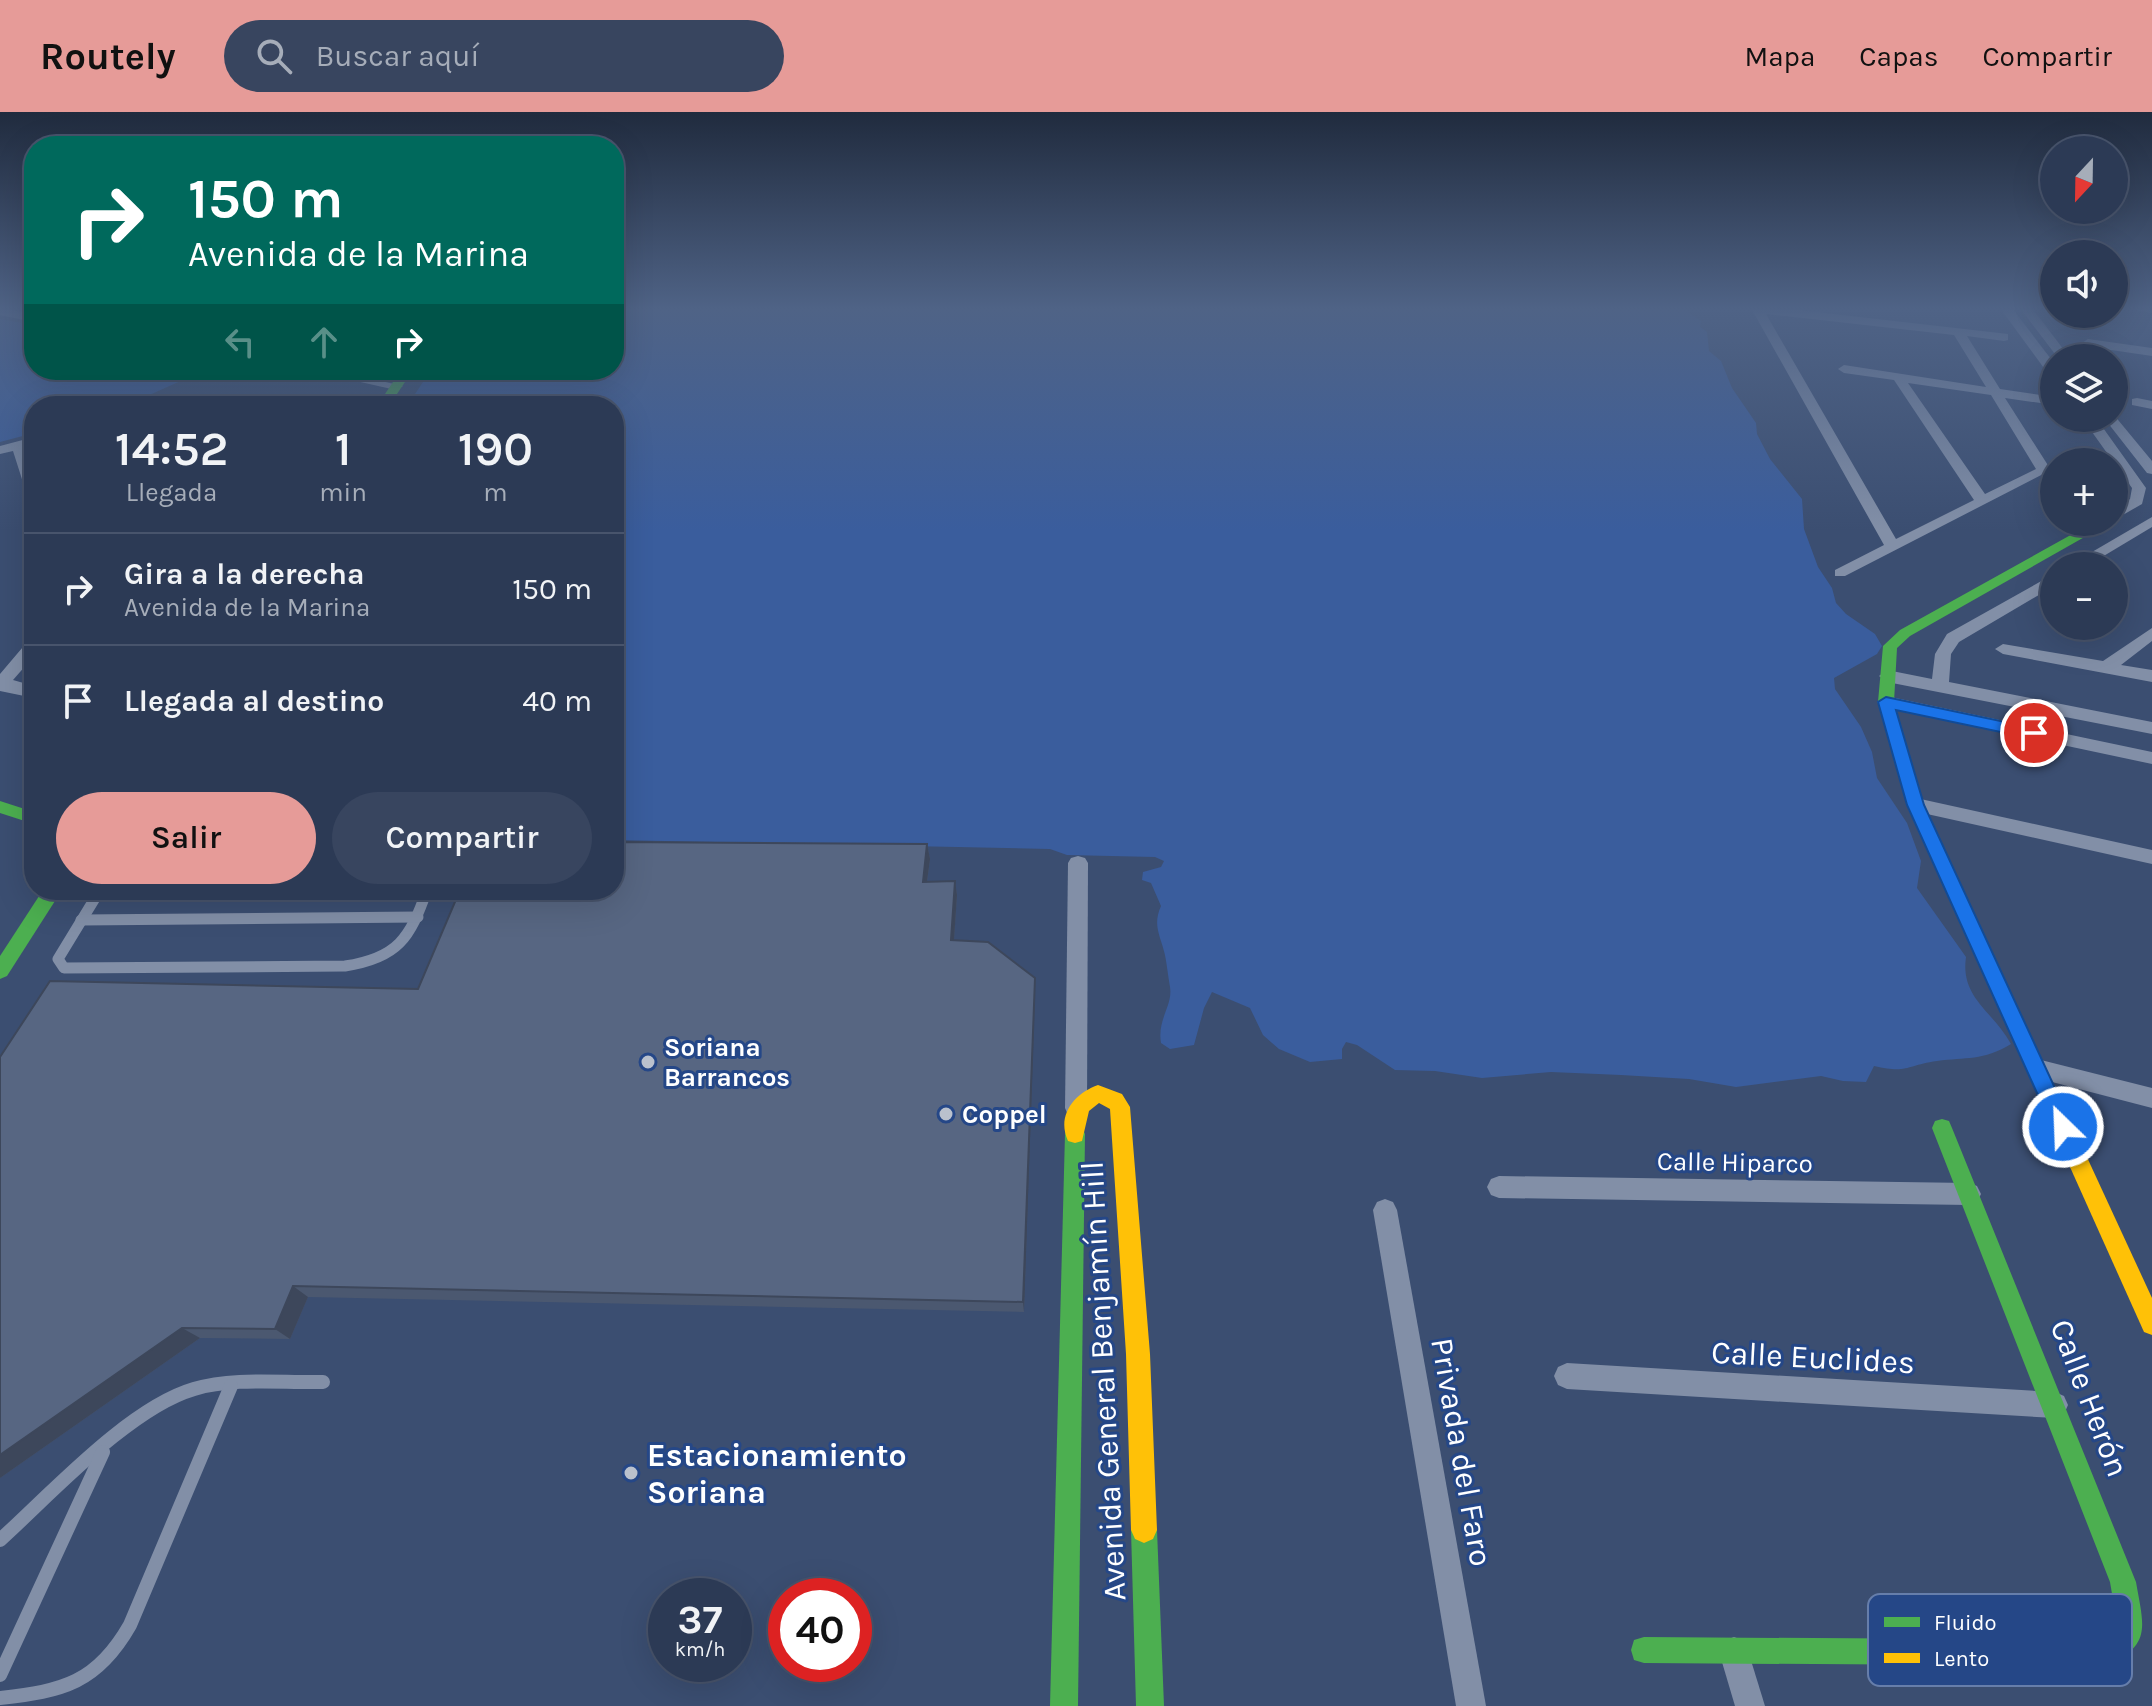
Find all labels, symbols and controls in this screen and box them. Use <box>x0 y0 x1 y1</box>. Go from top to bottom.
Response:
search box <box>224 20 784 92</box>
text: Routely <box>40 34 176 79</box>
icon: search <box>252 34 296 78</box>
text: Buscar aquí <box>316 38 479 74</box>
text: Mapa <box>1744 40 1815 73</box>
text: Capas <box>1859 40 1938 73</box>
text: Compartir <box>1982 40 2112 73</box>
north arrow <box>2040 136 2128 224</box>
map controls <box>2040 136 2128 640</box>
text: 150 m <box>188 166 343 231</box>
icon: right <box>56 168 160 272</box>
text: Avenida de la Marina <box>188 233 529 275</box>
button: sound <box>2040 240 2128 328</box>
icon: left <box>218 320 262 364</box>
icon: ahead <box>302 320 346 364</box>
icon: right <box>386 320 430 364</box>
button: layers <box>2040 344 2128 432</box>
text: 14:52 <box>115 421 228 477</box>
text: 1 <box>335 421 351 477</box>
text: 190 <box>458 421 533 477</box>
button: + <box>2040 448 2128 536</box>
text: Llegada <box>126 477 217 508</box>
text: min <box>319 477 367 508</box>
text: m <box>483 477 508 508</box>
button: − <box>2040 552 2128 640</box>
text: Gira a la derecha <box>124 556 365 592</box>
icon: right <box>56 567 100 611</box>
text: 150 m <box>512 571 592 607</box>
text: Avenida de la Marina <box>124 592 370 623</box>
icon: arrive <box>56 679 100 723</box>
text: Llegada al destino <box>124 683 384 719</box>
text: 40 m <box>522 683 592 719</box>
pin <box>2000 699 2068 767</box>
icon: arrive <box>2012 711 2056 755</box>
button: Salir <box>56 792 316 884</box>
button: Compartir <box>332 792 592 884</box>
place label: Soriana Barrancos <box>664 1032 790 1093</box>
marker: Soriana Barrancos <box>639 1053 657 1071</box>
position arrow <box>2021 1085 2105 1169</box>
place label: Coppel <box>962 1099 1047 1130</box>
marker: Coppel <box>937 1105 955 1123</box>
street label: Calle Hiparco <box>1657 1146 1813 1179</box>
street label: Avenida General Benjamín Hill <box>1074 1160 1133 1602</box>
street label: Calle Herón <box>2043 1314 2136 1482</box>
street label: Calle Euclides <box>1710 1334 1916 1381</box>
street label: Privada del Faro <box>1423 1335 1500 1569</box>
place label: Estacionamiento Soriana <box>647 1437 907 1511</box>
marker: Estacionamiento Soriana <box>622 1464 640 1482</box>
speed limit sign: 40 <box>768 1578 872 1682</box>
legend <box>1868 1594 2132 1686</box>
text: 37 <box>678 1596 722 1643</box>
text: Fluido <box>1934 1610 1997 1636</box>
text: km/h <box>675 1638 725 1661</box>
text: Lento <box>1934 1646 1989 1672</box>

